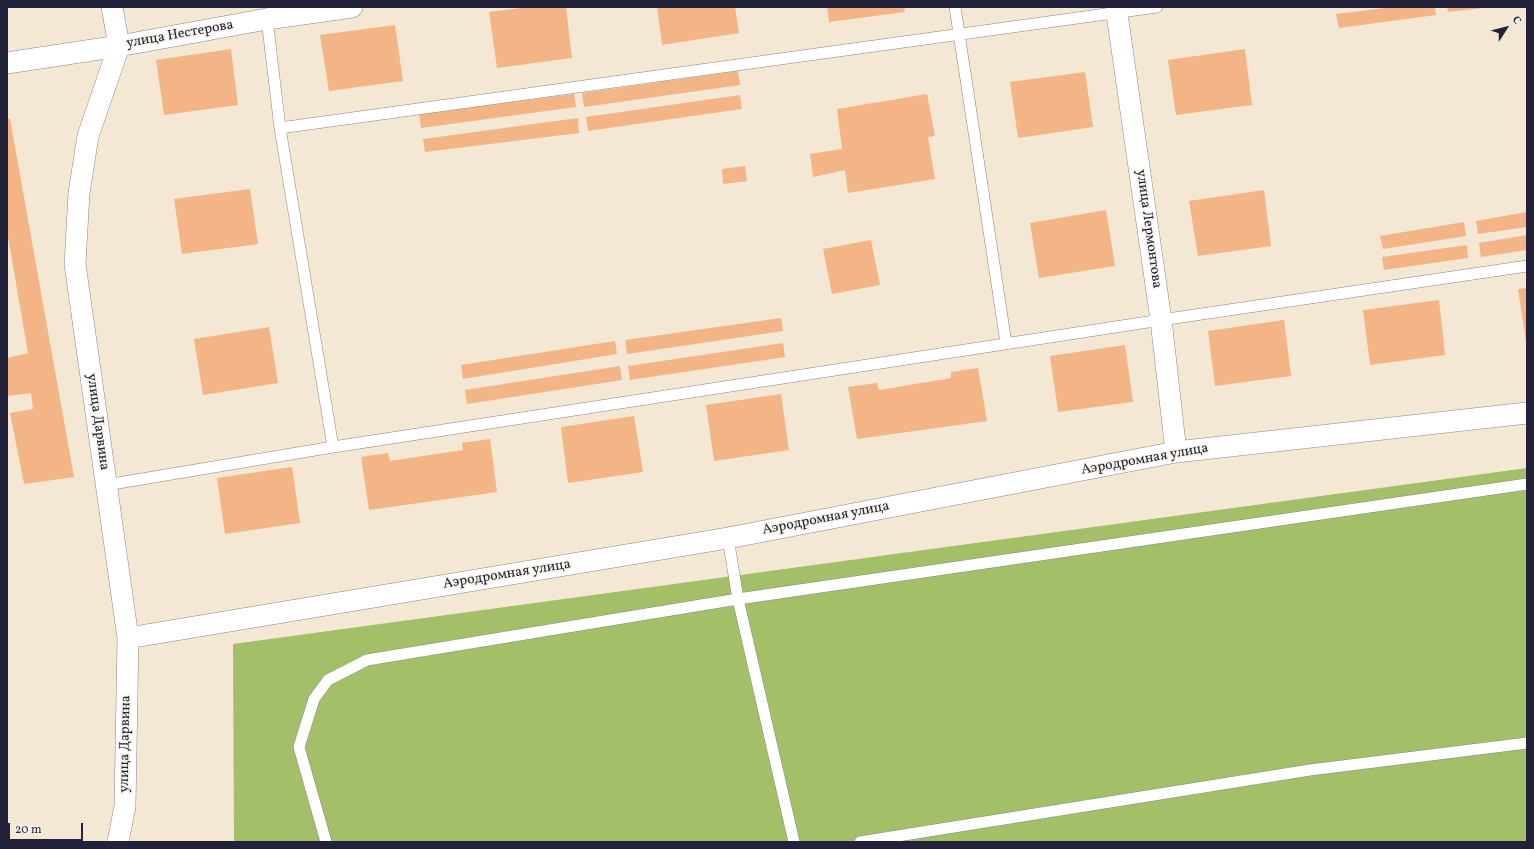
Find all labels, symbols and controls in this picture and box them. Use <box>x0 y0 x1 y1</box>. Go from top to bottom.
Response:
north arrow <box>1486 8 1526 48</box>
text: С <box>1508 13 1524 28</box>
street label: улица Нестерова <box>125 17 235 53</box>
street label: улица Лермонтова <box>1131 169 1165 289</box>
street label: улица Дарвина <box>82 372 112 472</box>
street label: Аэродромная улица <box>1080 441 1210 479</box>
street label: Аэродромная улица <box>761 498 891 540</box>
street label: Аэродромная улица <box>442 557 572 593</box>
street label: улица Дарвина <box>117 695 135 793</box>
scale bar <box>10 815 85 841</box>
text: 20 m <box>15 822 42 838</box>

